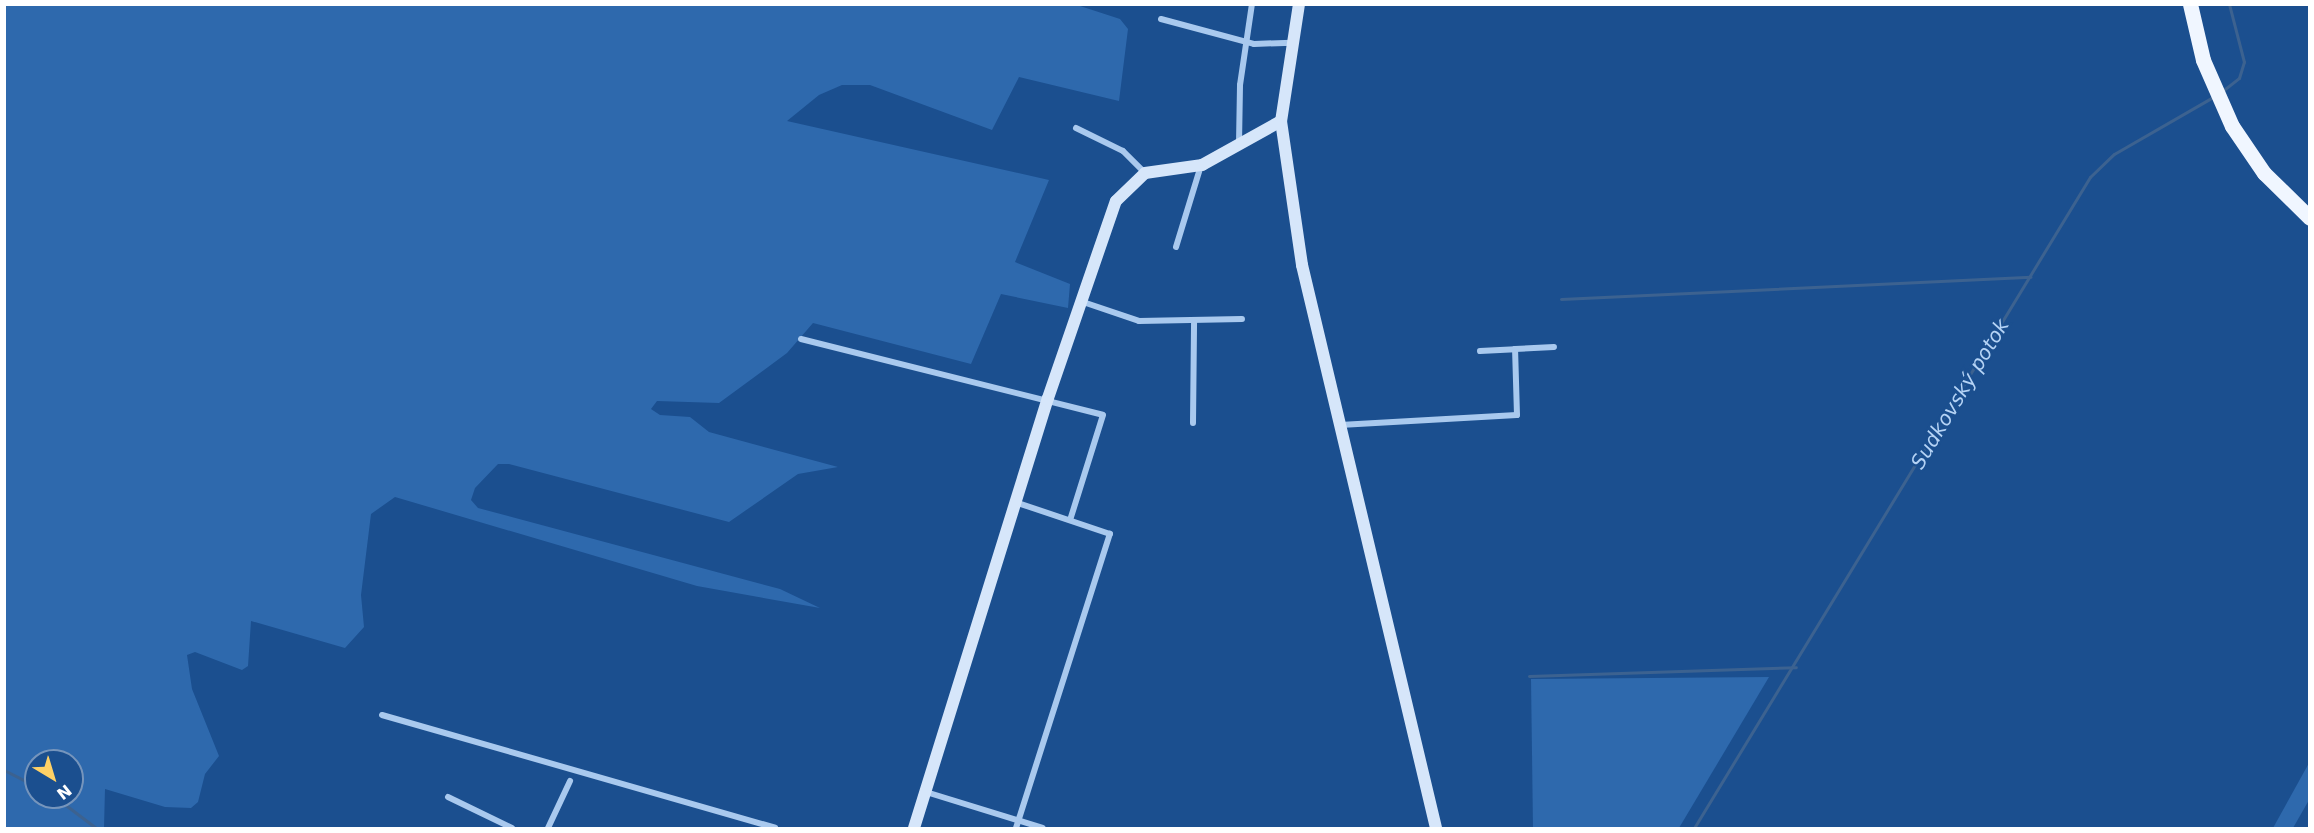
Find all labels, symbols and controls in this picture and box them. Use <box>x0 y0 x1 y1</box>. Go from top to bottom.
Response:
water label: Sudkovský potok <box>1906 315 2014 473</box>
north arrow <box>24 749 84 809</box>
text: N <box>53 780 75 804</box>

